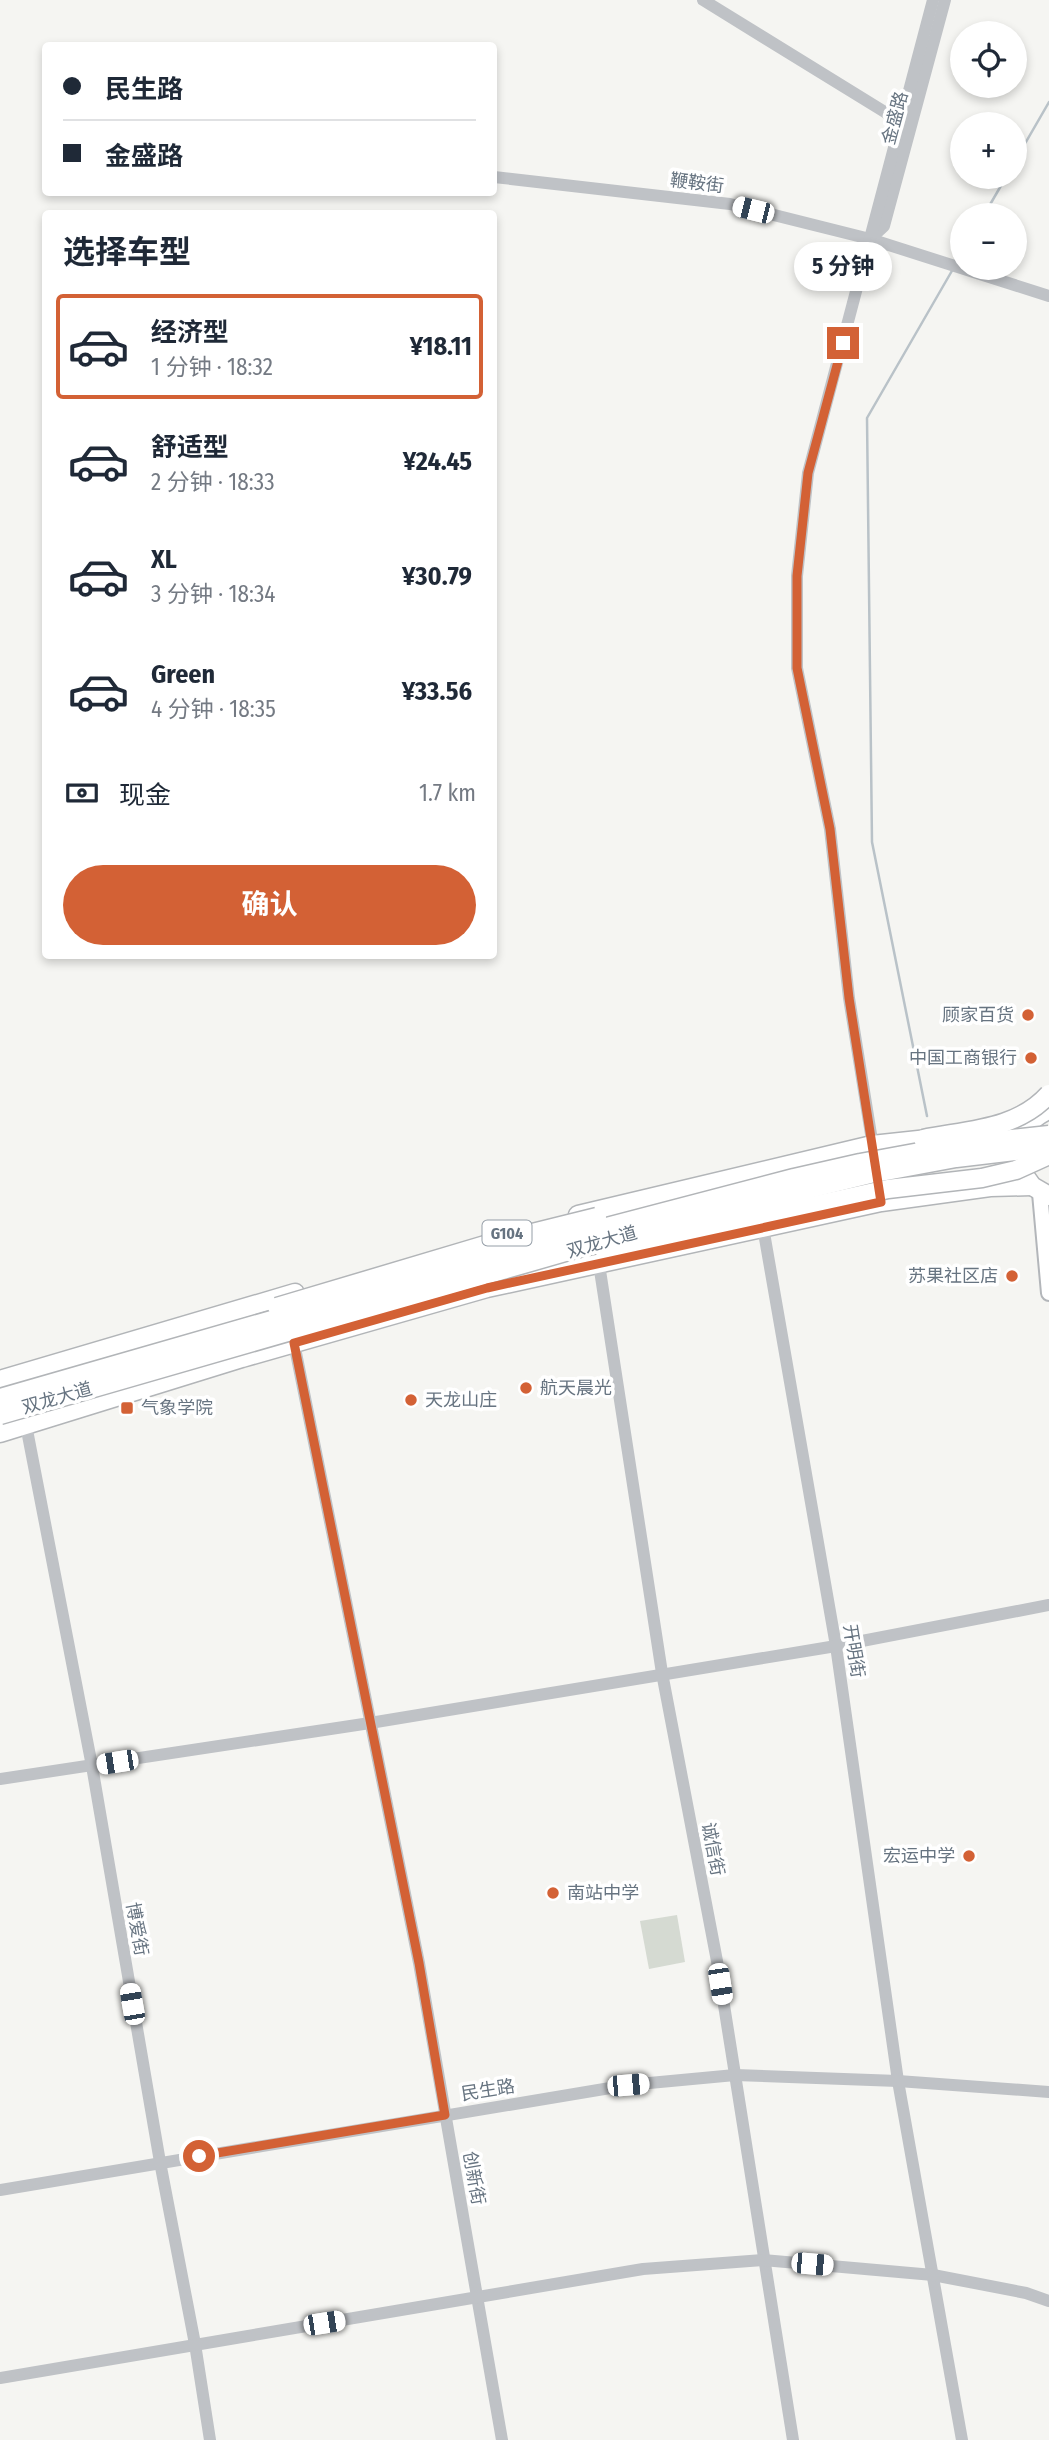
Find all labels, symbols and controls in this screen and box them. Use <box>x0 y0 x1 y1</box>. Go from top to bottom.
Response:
map controls <box>950 21 1027 280</box>
button: locate <box>950 21 1027 98</box>
text: 民生路 <box>105 74 183 105</box>
street label: 金盛路 <box>877 89 913 147</box>
button: + <box>950 112 1027 189</box>
text: 金盛路 <box>105 141 183 172</box>
street label: 鞭鞍街 <box>669 169 725 197</box>
car <box>731 195 776 225</box>
button: − <box>950 203 1027 280</box>
text: 选择车型 <box>63 233 191 271</box>
callout: 5 分钟 <box>794 242 892 290</box>
text: 5 分钟 <box>812 252 874 280</box>
icon: car <box>67 315 130 378</box>
text: 经济型 <box>151 317 229 348</box>
route end <box>827 327 859 359</box>
text: ¥18.11 <box>410 331 472 362</box>
text: 1 分钟 · 18:32 <box>151 353 273 381</box>
icon: car <box>67 430 130 493</box>
text: 舒适型 <box>151 432 229 463</box>
text: ¥24.45 <box>403 446 472 477</box>
text: 2 分钟 · 18:33 <box>151 468 275 496</box>
text: XL <box>151 544 177 575</box>
icon: car <box>67 545 130 608</box>
text: ¥30.79 <box>402 561 472 592</box>
text: 3 分钟 · 18:34 <box>151 580 275 608</box>
text: Green <box>151 659 215 690</box>
icon: car <box>67 660 130 723</box>
text: ¥33.56 <box>402 676 472 707</box>
text: 4 分钟 · 18:35 <box>151 695 276 723</box>
icon: cash <box>63 774 101 812</box>
text: 1.7 km <box>419 779 476 807</box>
text: 现金 <box>119 780 171 811</box>
button: 确认 <box>63 865 476 945</box>
place label: 顾家百货 <box>942 1004 1014 1026</box>
marker: 顾家百货 <box>1020 1007 1036 1023</box>
place label: 中国工商银行 <box>909 1047 1017 1069</box>
marker: 中国工商银行 <box>1023 1050 1039 1066</box>
road number: G104 <box>482 1220 532 1246</box>
street label: 双龙大道 <box>564 1222 640 1262</box>
place label: 苏果社区店 <box>908 1265 998 1287</box>
marker: 苏果社区店 <box>1004 1268 1020 1284</box>
place label: 航天晨光 <box>540 1377 612 1399</box>
street label: 双龙大道 <box>19 1378 95 1418</box>
marker: 航天晨光 <box>518 1380 534 1396</box>
place label: 天龙山庄 <box>425 1389 497 1411</box>
marker: 天龙山庄 <box>403 1392 419 1408</box>
place label: 气象学院 <box>141 1397 213 1419</box>
marker: 气象学院 <box>119 1400 135 1416</box>
street label: 开明街 <box>839 1623 869 1679</box>
car <box>95 1748 140 1776</box>
street label: 诚信街 <box>697 1820 729 1878</box>
place label: 宏运中学 <box>883 1845 955 1867</box>
marker: 宏运中学 <box>961 1848 977 1864</box>
place label: 南站中学 <box>567 1882 639 1904</box>
marker: 南站中学 <box>545 1885 561 1901</box>
street label: 博爱街 <box>121 1901 153 1957</box>
car <box>707 1962 734 2006</box>
car <box>119 1981 146 2027</box>
car <box>607 2073 650 2097</box>
street label: 民生路 <box>460 2075 516 2105</box>
route start <box>183 2140 215 2172</box>
street label: 创新街 <box>458 2150 490 2206</box>
car <box>791 2252 834 2276</box>
car <box>302 2309 347 2337</box>

